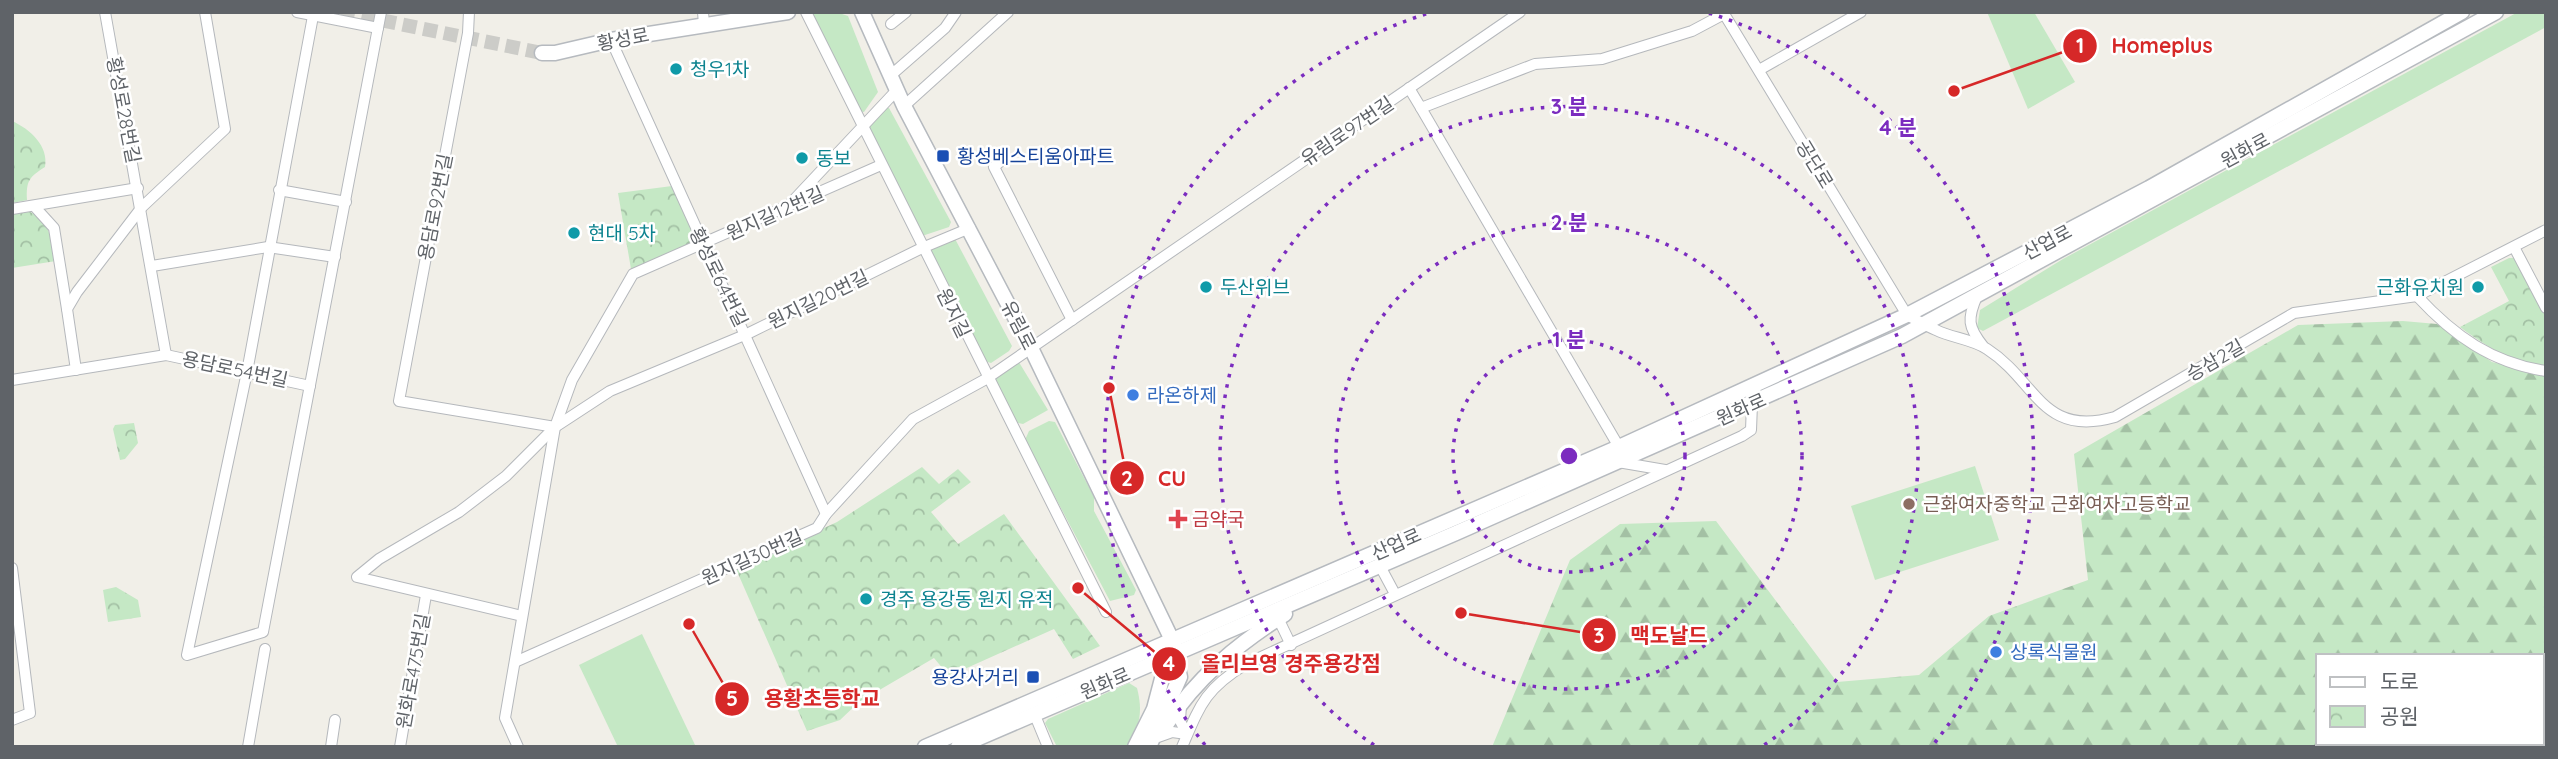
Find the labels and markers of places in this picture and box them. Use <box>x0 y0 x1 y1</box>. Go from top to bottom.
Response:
callout: Homeplus <box>2062 25 2227 67</box>
place label: 청우1차 <box>690 57 749 81</box>
marker: 청우1차 <box>668 61 684 77</box>
place label: 황성베스티움아파트 <box>957 144 1114 168</box>
place label: 동보 <box>816 146 851 170</box>
marker: 황성베스티움아파트 <box>935 148 951 164</box>
marker: 동보 <box>794 150 810 166</box>
place label: 현대 5차 <box>588 221 656 245</box>
marker: 현대 5차 <box>566 225 582 241</box>
place label: 두산위브 <box>1220 275 1290 299</box>
place label: 근화유치원 <box>2377 275 2464 299</box>
marker: 두산위브 <box>1198 279 1214 295</box>
marker: 근화유치원 <box>2470 279 2486 295</box>
place label: 라온하제 <box>1147 383 1217 407</box>
marker: 라온하제 <box>1125 387 1141 403</box>
centre of rings <box>1557 444 1581 468</box>
callout: CU <box>1109 457 1200 499</box>
place label: 근화여자중학교 근화여자고등학교 <box>1923 492 2190 516</box>
marker: 근화여자중학교 근화여자고등학교 <box>1901 496 1917 512</box>
place label: 금약국 <box>1192 507 1244 531</box>
marker: 금약국 <box>1170 511 1186 527</box>
place label: 경주 용강동 원지 유적 <box>880 587 1053 611</box>
marker: 경주 용강동 원지 유적 <box>858 591 874 607</box>
callout: 맥도날드 <box>1582 614 1722 656</box>
place label: 상록식물원 <box>2010 640 2097 664</box>
callout: 올리브영 경주용강점 <box>1152 643 1394 685</box>
marker: 상록식물원 <box>1988 644 2004 660</box>
place label: 용강사거리 <box>932 665 1019 689</box>
marker: 용강사거리 <box>1025 669 1041 685</box>
callout: 용황초등학교 <box>715 678 894 720</box>

